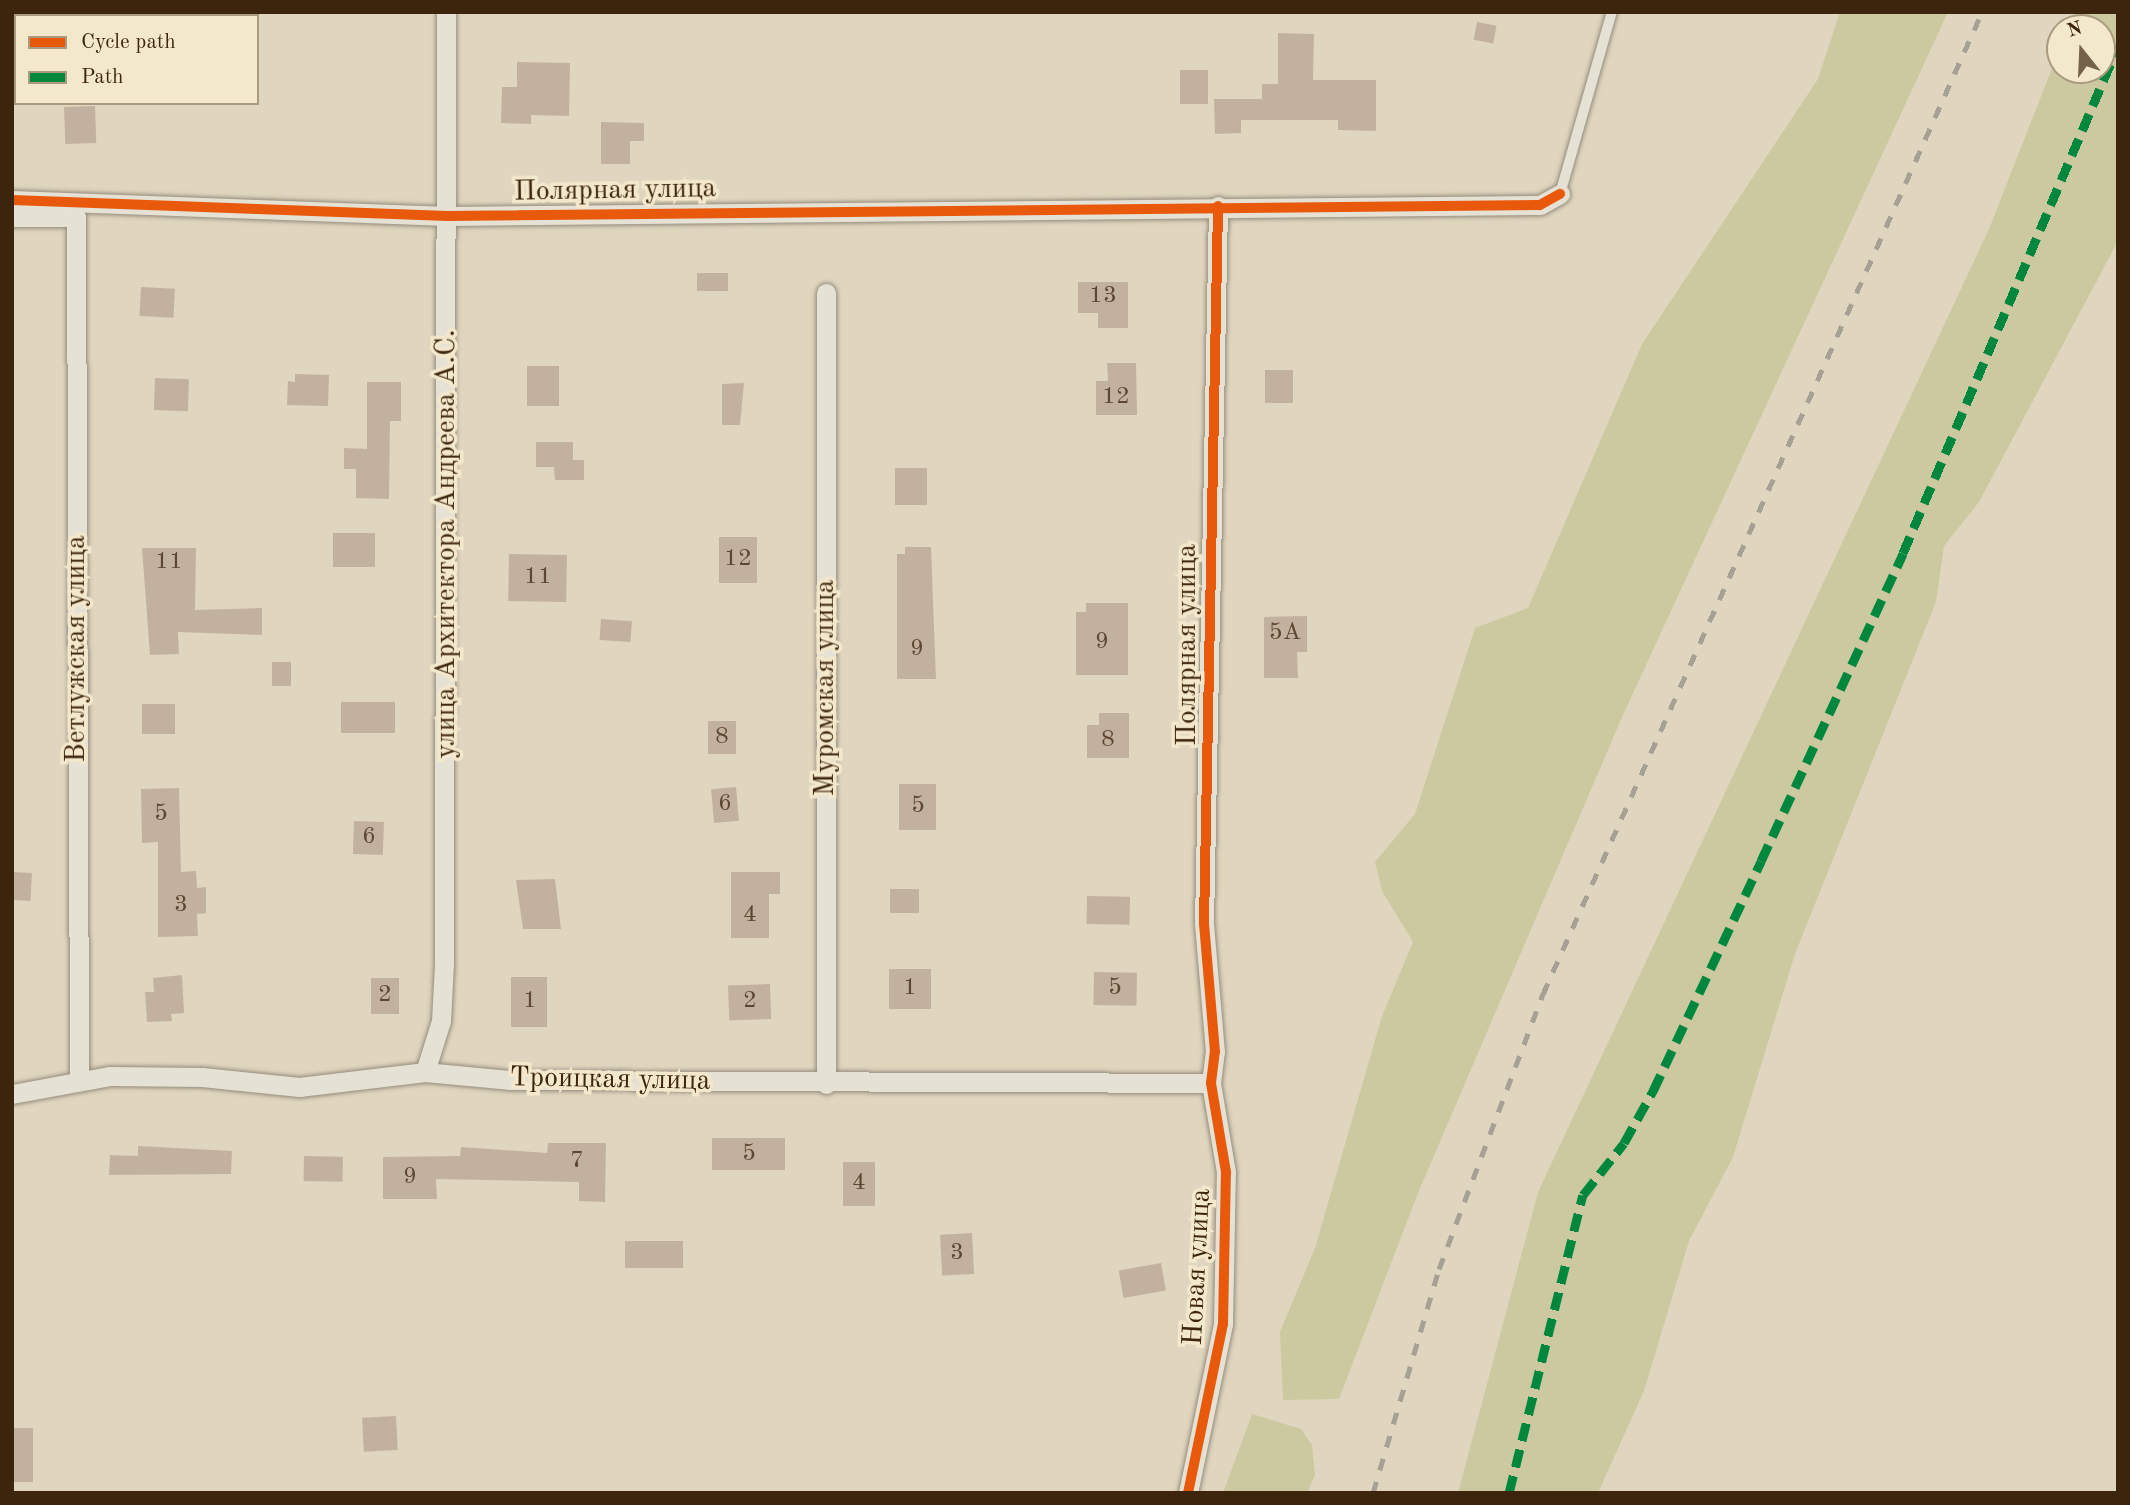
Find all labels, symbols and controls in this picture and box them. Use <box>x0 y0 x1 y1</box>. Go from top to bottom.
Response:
legend <box>14 14 259 105</box>
north arrow <box>2046 14 2116 84</box>
text: N <box>2065 19 2085 42</box>
text: Cycle path <box>81 32 176 53</box>
text: Path <box>81 67 124 88</box>
street label: Полярная улица <box>514 172 716 210</box>
house number: 13 <box>1089 283 1117 311</box>
street label: улица Архитектора Андреева А.С. <box>430 329 464 759</box>
house number: 12 <box>1102 384 1130 412</box>
street label: Ветлужская улица <box>60 535 94 763</box>
street label: Полярная улица <box>1171 544 1205 746</box>
house number: 12 <box>724 546 752 574</box>
house number: 11 <box>155 549 183 577</box>
house number: 11 <box>524 564 552 592</box>
street label: Муромская улица <box>809 580 843 796</box>
house number: 5А <box>1269 620 1301 648</box>
house number: 9 <box>1095 629 1109 657</box>
house number: 9 <box>910 636 924 664</box>
house number: 8 <box>715 724 729 752</box>
house number: 8 <box>1101 727 1115 755</box>
house number: 6 <box>718 791 732 819</box>
house number: 5 <box>911 793 925 821</box>
house number: 5 <box>154 801 168 829</box>
house number: 6 <box>362 824 376 852</box>
house number: 3 <box>174 892 188 920</box>
house number: 4 <box>743 902 757 930</box>
house number: 1 <box>903 975 917 1003</box>
house number: 5 <box>1108 975 1122 1003</box>
house number: 2 <box>378 982 392 1010</box>
house number: 1 <box>523 988 537 1016</box>
house number: 2 <box>743 988 757 1016</box>
street label: Троицкая улица <box>509 1061 711 1099</box>
house number: 5 <box>742 1141 756 1169</box>
house number: 7 <box>570 1148 584 1176</box>
house number: 9 <box>403 1164 417 1192</box>
house number: 4 <box>852 1170 866 1198</box>
street label: Новая улица <box>1177 1188 1219 1346</box>
house number: 3 <box>950 1240 964 1268</box>

